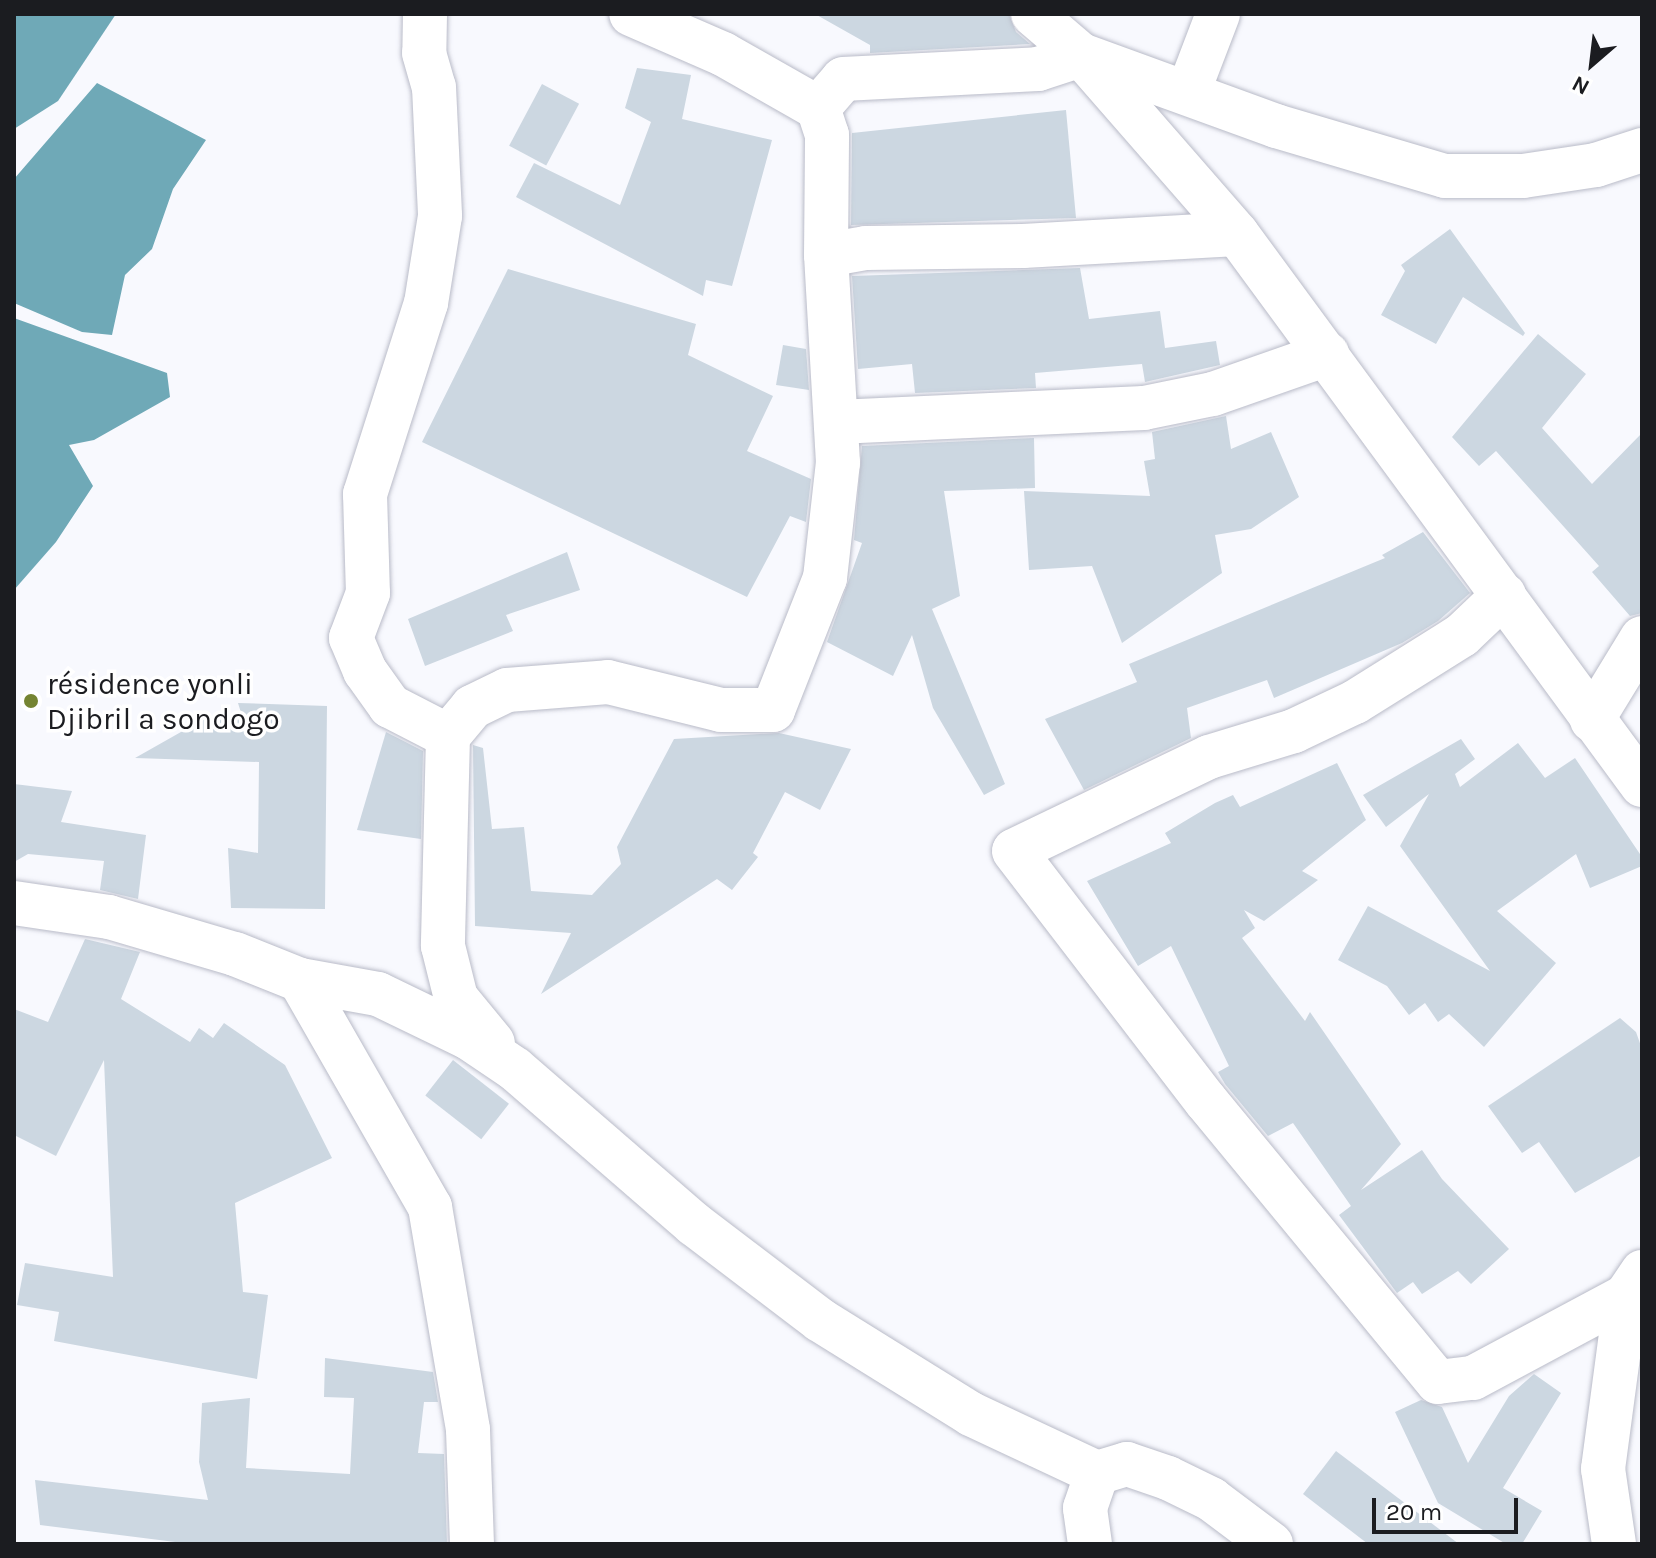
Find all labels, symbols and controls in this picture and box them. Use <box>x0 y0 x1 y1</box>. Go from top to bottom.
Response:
north arrow <box>1552 24 1632 104</box>
text: N <box>1568 70 1594 100</box>
place label: résidence yonli Djibril a sondogo <box>47 666 280 736</box>
marker: résidence yonli Djibril a sondogo <box>22 692 40 710</box>
scale bar <box>1376 1482 1522 1532</box>
text: 20 m <box>1386 1498 1442 1526</box>

